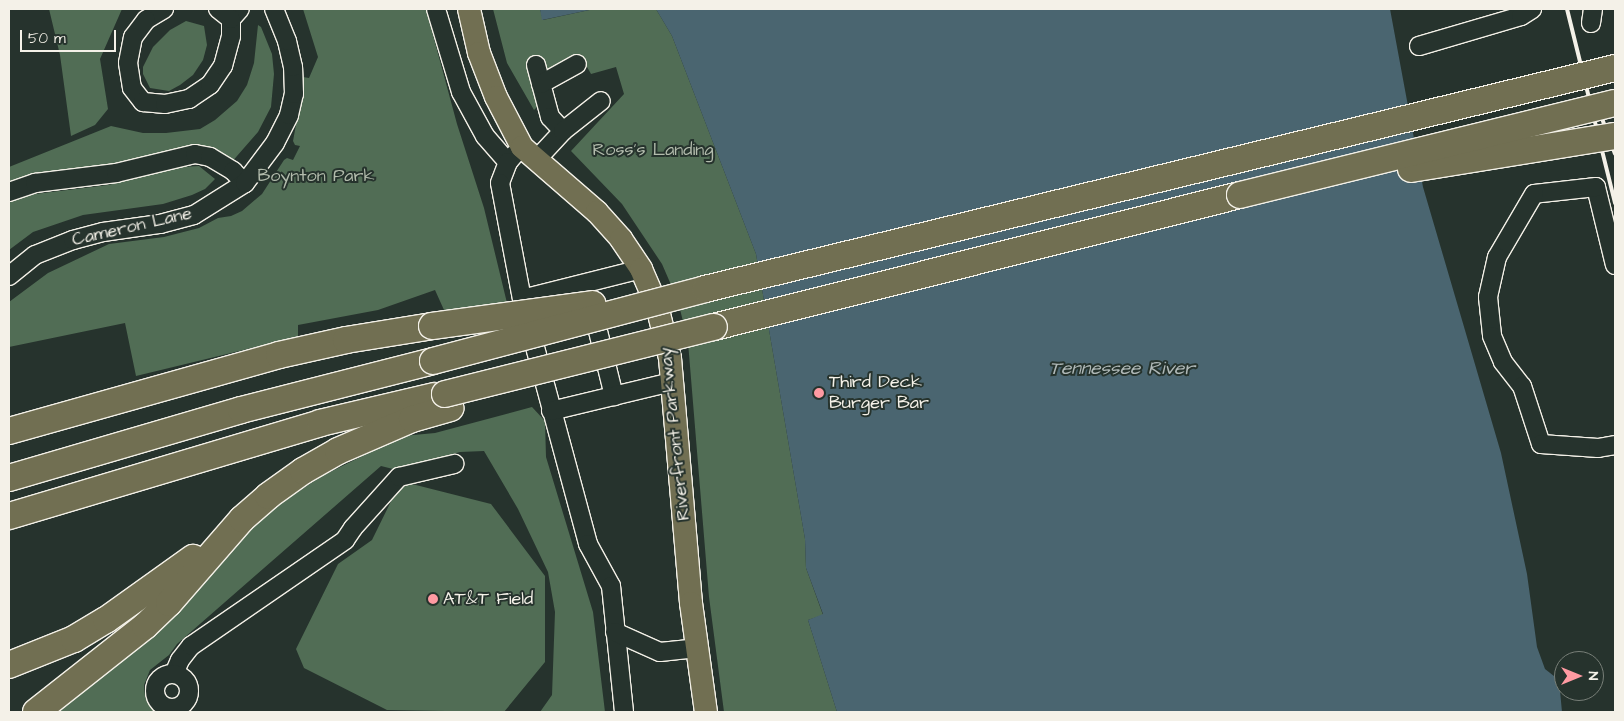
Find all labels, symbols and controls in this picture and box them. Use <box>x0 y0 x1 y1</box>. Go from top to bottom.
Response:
scale bar <box>22 20 119 52</box>
text: 50 m <box>28 28 66 49</box>
park label: Ross's Landing <box>592 139 714 161</box>
park label: Boynton Park <box>257 165 375 187</box>
street label: Cameron Lane <box>70 203 194 251</box>
street label: Riverfront Parkway <box>655 346 695 522</box>
water label: Tennessee River <box>1049 358 1195 380</box>
place label: Third Deck Burger Bar <box>829 372 929 414</box>
marker: Third Deck Burger Bar <box>813 387 825 399</box>
place label: AT&T Field <box>443 588 533 610</box>
marker: AT&T Field <box>427 593 439 605</box>
north arrow <box>1554 651 1604 701</box>
text: N <box>1583 672 1603 680</box>

